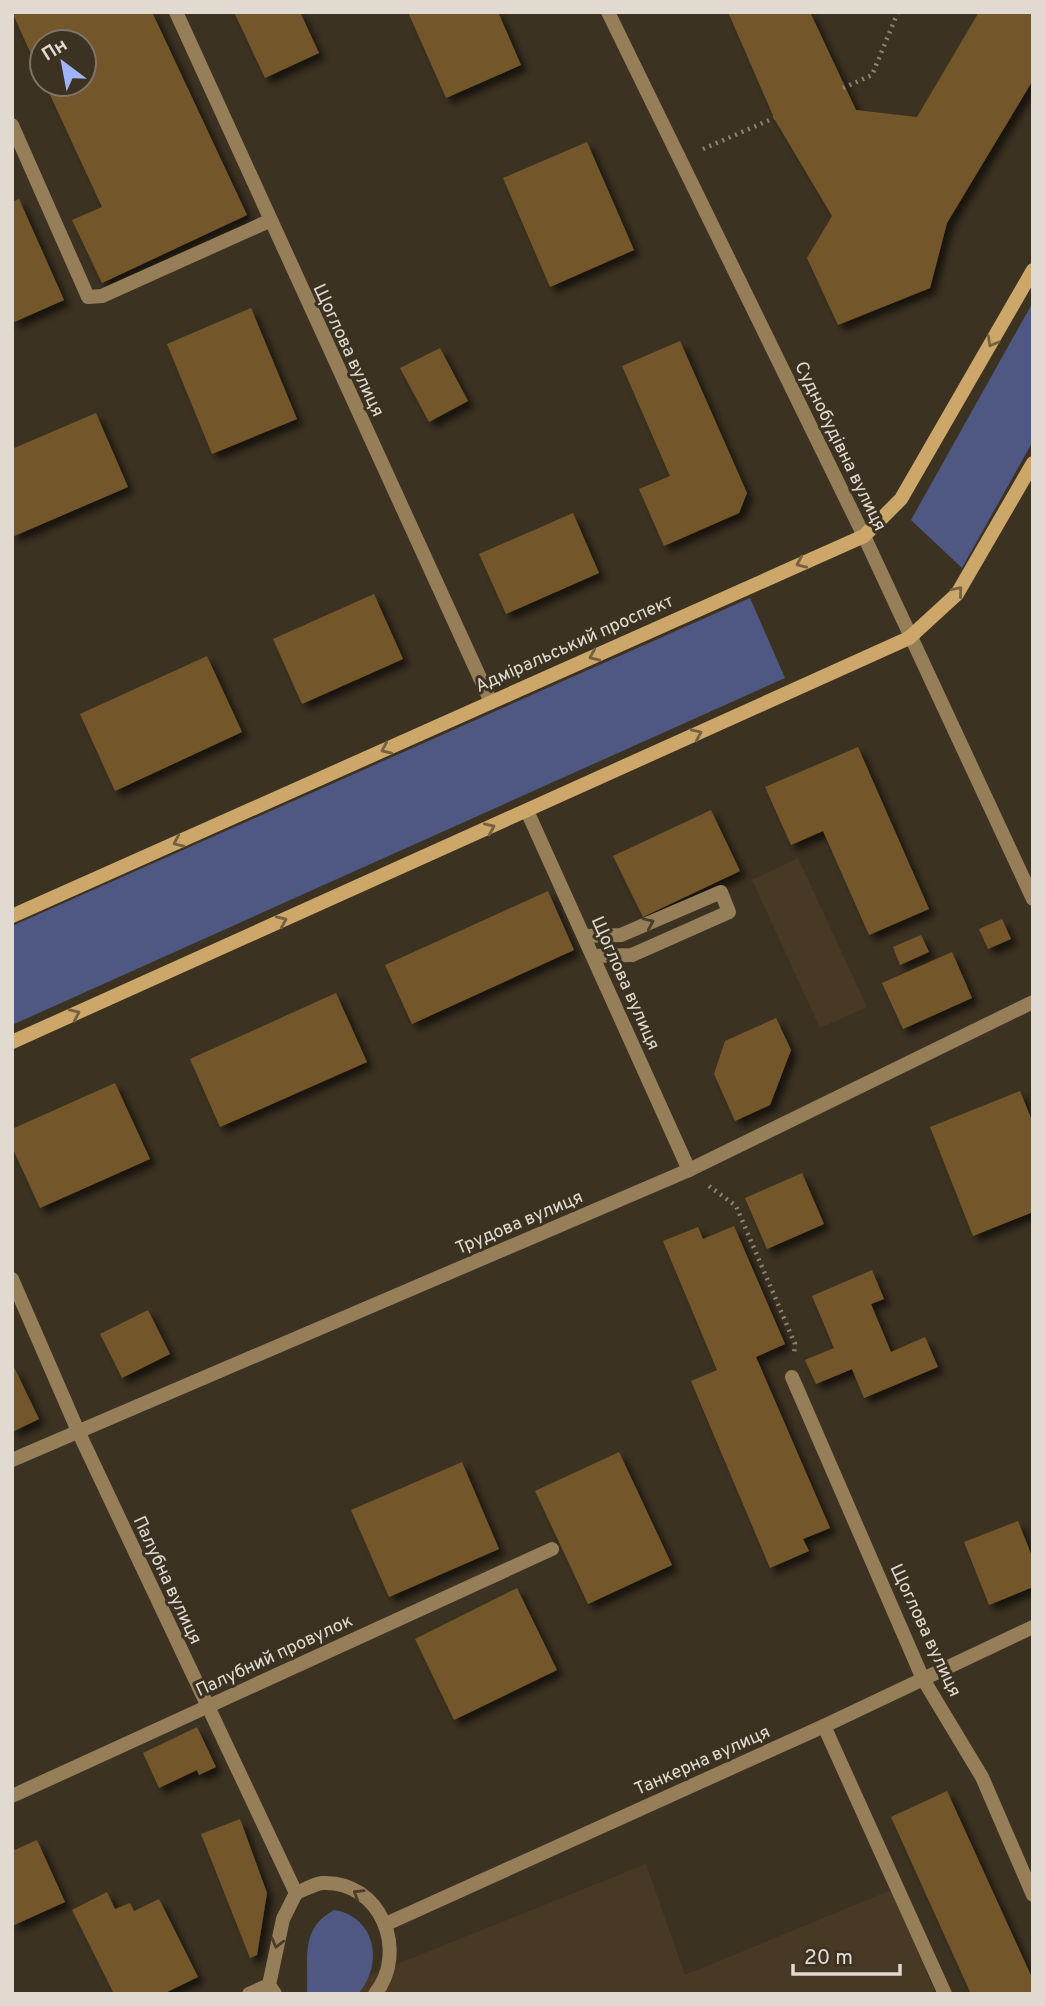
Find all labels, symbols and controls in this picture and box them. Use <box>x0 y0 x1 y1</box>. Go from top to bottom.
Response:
north arrow <box>28 28 98 98</box>
text: Пн <box>38 33 72 67</box>
street label: Щоглова вулиця <box>307 280 389 421</box>
one-way arrow <box>987 334 1000 347</box>
street label: Суднобудівна вулиця <box>789 358 891 535</box>
one-way arrow <box>796 555 809 569</box>
one-way arrow <box>950 586 962 599</box>
street label: Адміральський проспект <box>472 590 677 699</box>
one-way arrow <box>588 648 601 662</box>
one-way arrow <box>690 728 702 742</box>
one-way arrow <box>381 741 393 755</box>
one-way arrow <box>483 822 495 836</box>
one-way arrow <box>173 834 185 848</box>
street label: Щоглова вулиця <box>585 913 664 1054</box>
one-way arrow <box>275 915 287 929</box>
one-way arrow <box>642 917 655 931</box>
one-way arrow <box>67 1008 80 1022</box>
street label: Трудова вулиця <box>452 1186 587 1261</box>
street label: Палубна вулиця <box>127 1513 206 1648</box>
street label: Щоглова вулиця <box>884 1560 966 1701</box>
street label: Палубний провулок <box>193 1610 357 1703</box>
street label: Танкерна вулиця <box>631 1721 774 1802</box>
one-way arrow <box>352 1889 365 1902</box>
scale bar <box>793 1932 900 1976</box>
one-way arrow <box>270 1936 285 1948</box>
text: 20 m <box>804 1945 853 1972</box>

